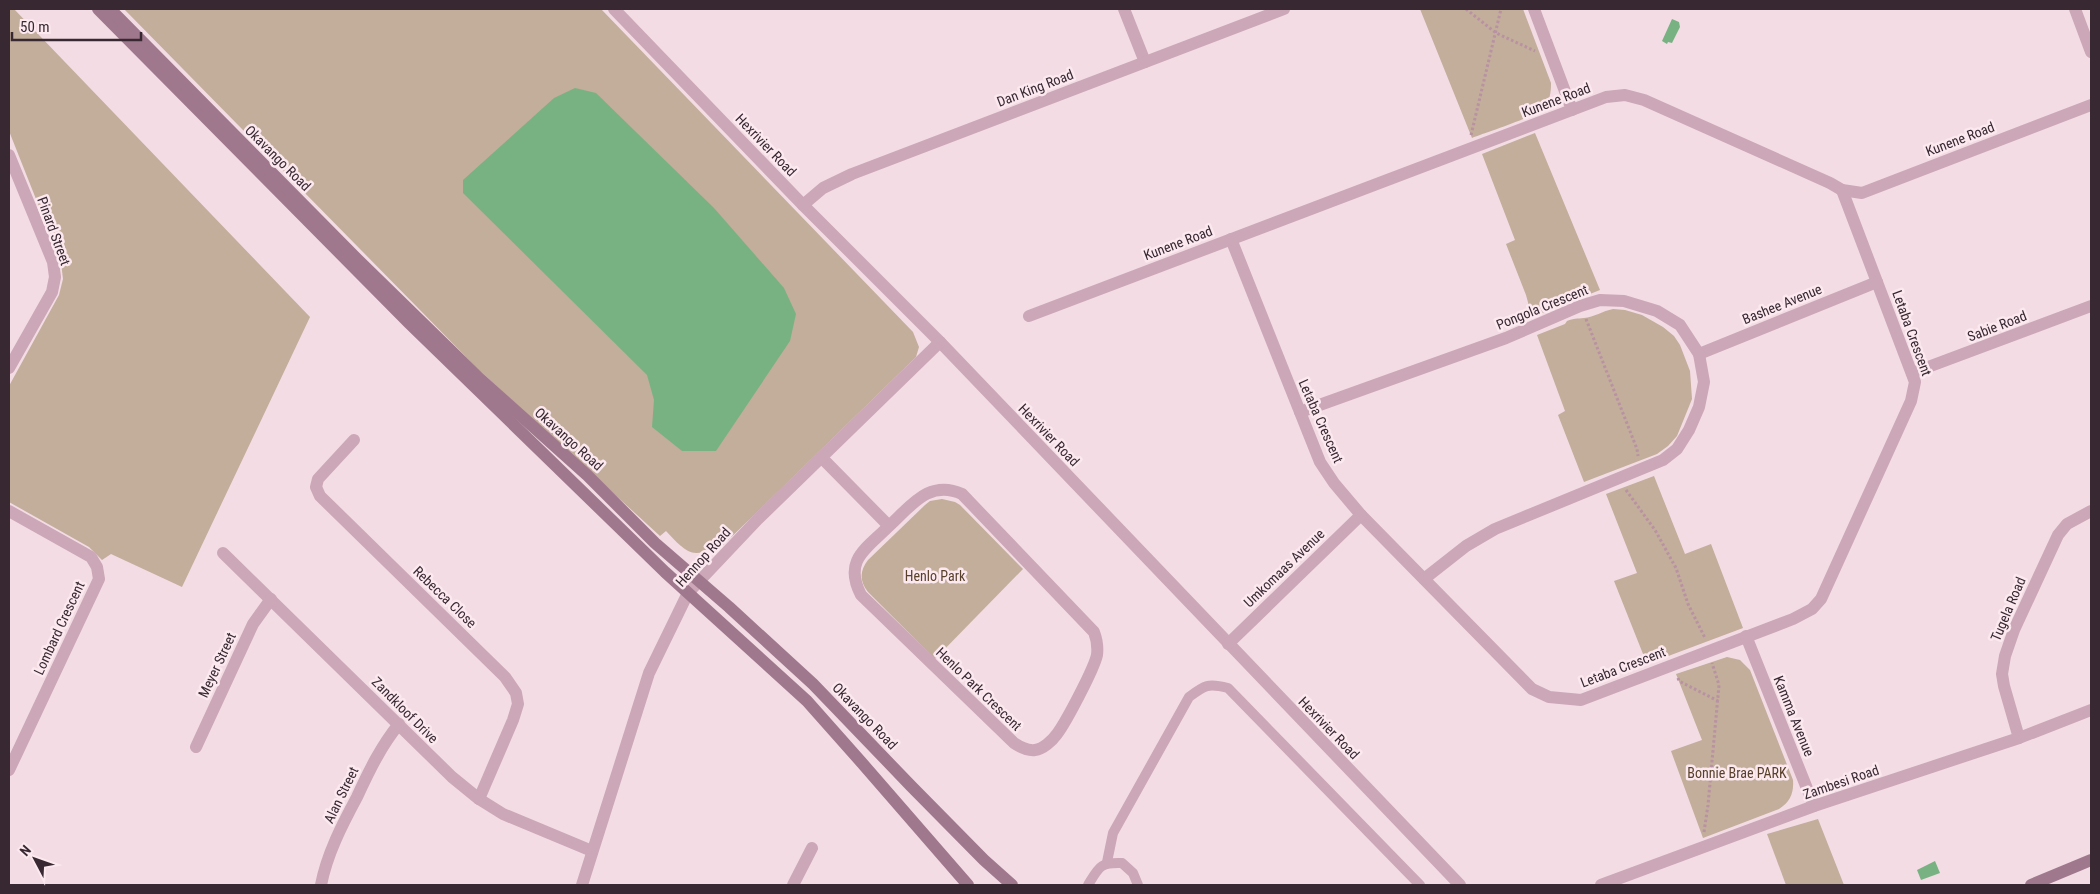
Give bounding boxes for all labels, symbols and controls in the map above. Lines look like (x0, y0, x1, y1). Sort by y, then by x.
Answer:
scale bar (12, 10, 141, 42)
text: 50 m (20, 18, 50, 36)
street label: Dan King Road (995, 66, 1075, 110)
street label: Kunene Road (1519, 80, 1593, 120)
street label: Hexrivier Road (732, 111, 800, 179)
street label: Kunene Road (1923, 119, 1997, 159)
street label: Okavango Road (242, 122, 314, 194)
street label: Pinard Street (34, 195, 74, 267)
street label: Kunene Road (1141, 223, 1215, 263)
street label: Pongola Crescent (1494, 281, 1590, 333)
street label: Bashee Avenue (1740, 281, 1824, 327)
street label: Letaba Crescent (1889, 288, 1935, 378)
street label: Sabie Road (1965, 307, 2029, 345)
street label: Letaba Crescent (1295, 377, 1347, 465)
street label: Hexrivier Road (1015, 401, 1083, 469)
street label: Okavango Road (532, 404, 606, 474)
street label: Hennop Road (672, 524, 734, 590)
street label: Umkomaas Avenue (1240, 525, 1328, 610)
street label: Rebecca Close (410, 563, 480, 631)
park label: Henlo Park (905, 568, 966, 584)
street label: Tugela Road (1987, 575, 2029, 643)
street label: Lombard Crescent (30, 579, 88, 677)
street label: Meyer Street (195, 630, 239, 700)
street label: Letaba Crescent (1578, 643, 1668, 691)
street label: Henlo Park Crescent (933, 644, 1025, 734)
street label: Kamma Avenue (1771, 673, 1818, 759)
street label: Zandkloof Drive (369, 674, 442, 747)
street label: Okavango Road (829, 680, 901, 752)
street label: Hexrivier Road (1295, 694, 1363, 762)
street label: Zambesi Road (1801, 762, 1881, 802)
street label: Alan Street (320, 764, 362, 826)
park label: Bonnie Brae PARK (1687, 765, 1787, 781)
north arrow (10, 834, 60, 884)
text: N (16, 842, 34, 859)

